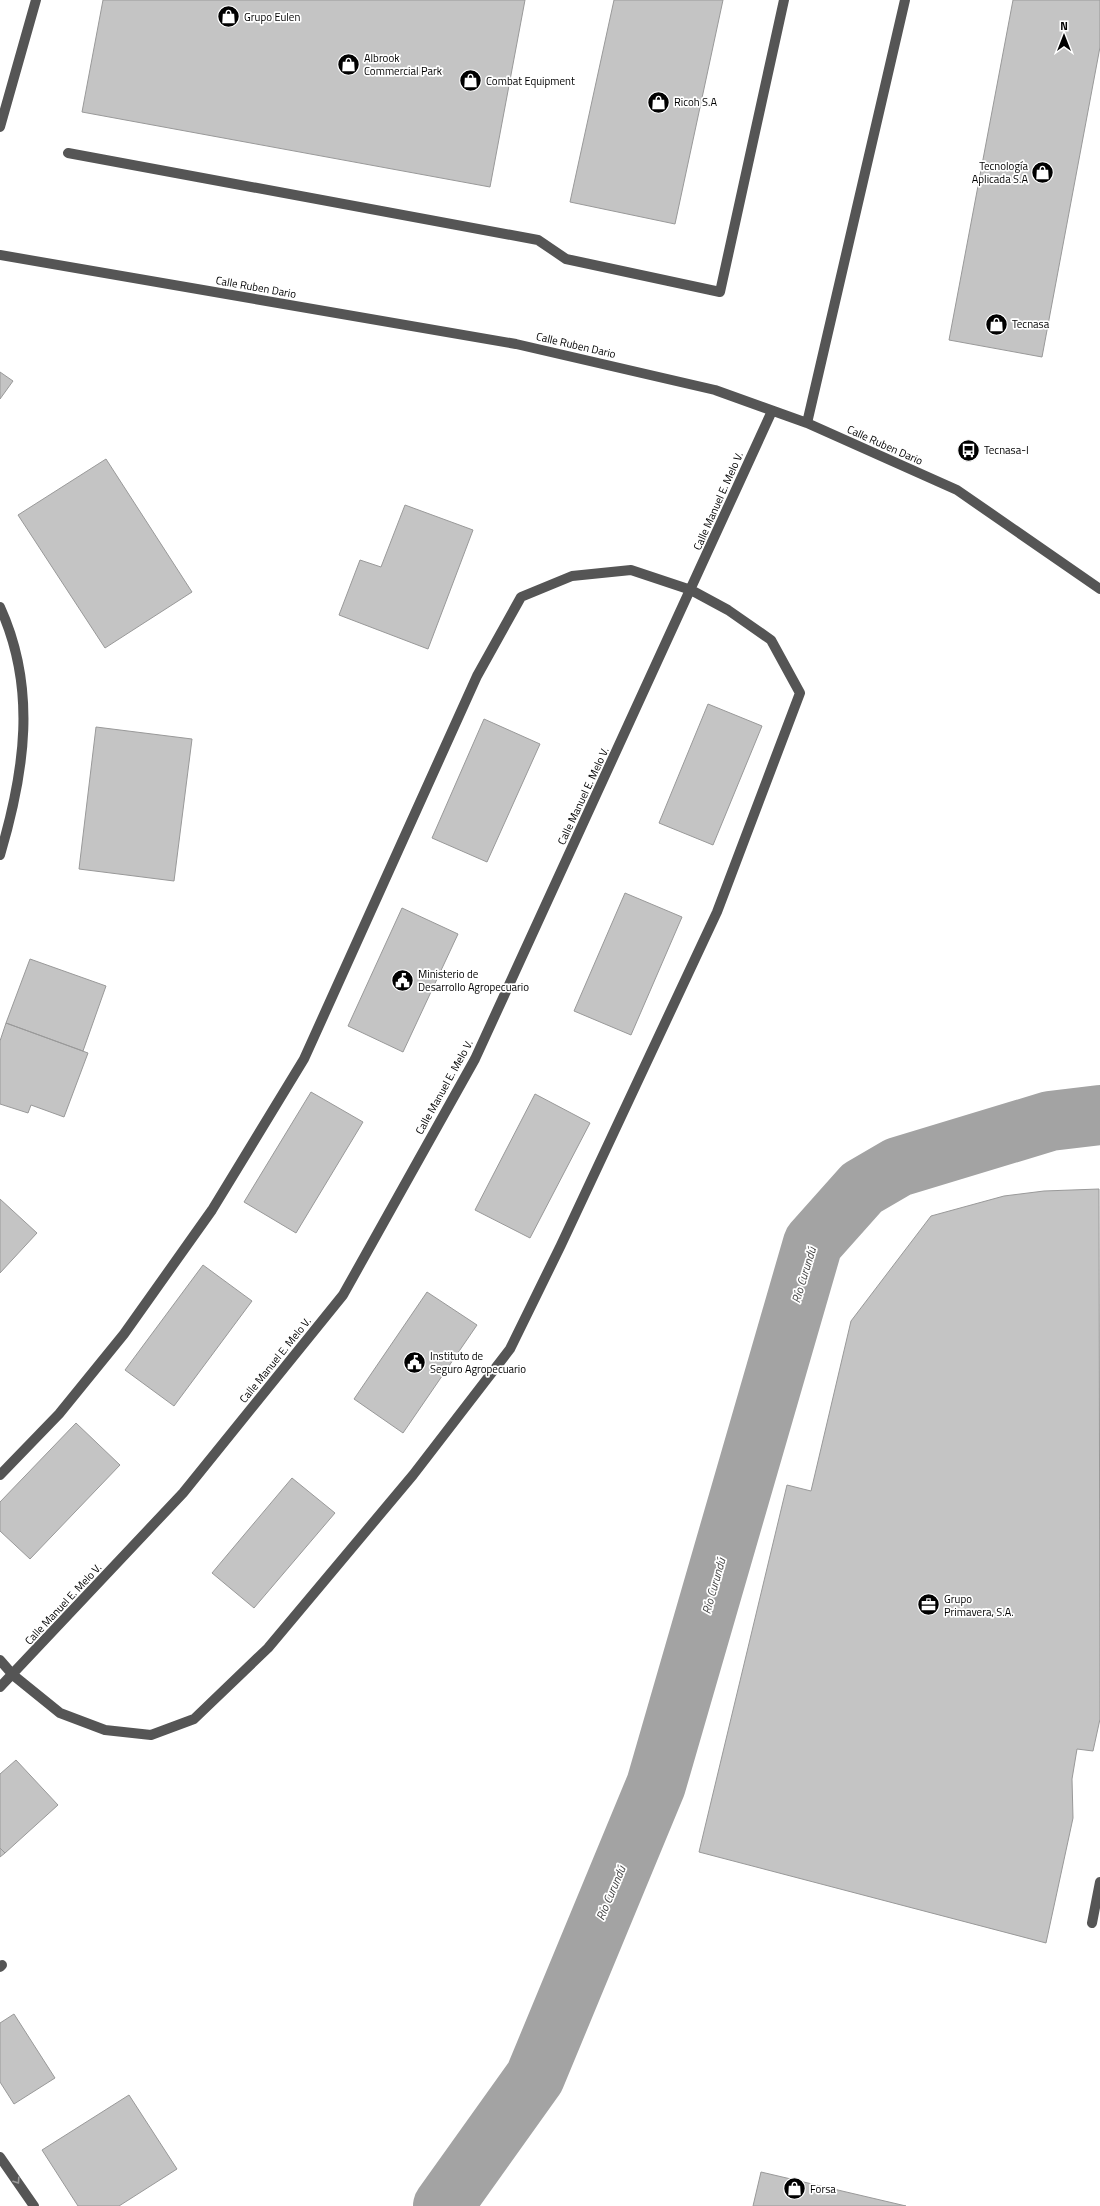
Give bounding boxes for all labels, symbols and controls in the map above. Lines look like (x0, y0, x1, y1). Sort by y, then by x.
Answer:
shop icon: Grupo Eulen (216, 4, 242, 30)
place label: Grupo Eulen (244, 9, 300, 25)
north arrow (1044, 16, 1084, 56)
text: N (1060, 18, 1068, 34)
place label: Albrook Commercial Park (364, 50, 443, 79)
shop icon: Albrook Commercial Park (335, 51, 361, 77)
shop icon: Combat Equipment (457, 68, 483, 94)
place label: Combat Equipment (486, 73, 575, 89)
shop icon: Ricoh S.A (645, 89, 671, 115)
place label: Ricoh S.A (674, 94, 717, 110)
place label: Tecnología Aplicada S.A (972, 158, 1028, 187)
shop icon: Tecnología Aplicada S.A (1030, 159, 1056, 185)
street label: Calle Ruben Dario (215, 272, 298, 302)
shop icon: Tecnasa (984, 311, 1010, 337)
place label: Tecnasa (1012, 316, 1050, 332)
street label: Calle Ruben Dario (535, 328, 618, 362)
street label: Calle Ruben Dario (845, 421, 926, 469)
bus stop icon: Tecnasa-I (955, 437, 981, 463)
place label: Tecnasa-I (984, 442, 1029, 458)
street label: Calle Manuel E. Melo V. (689, 449, 747, 553)
street label: Calle Manuel E. Melo V. (553, 745, 613, 847)
place label: Ministerio de Desarrollo Agropecuario (418, 966, 529, 995)
public building icon: Ministerio de Desarrollo Agropecuario (390, 967, 416, 993)
street label: Calle Manuel E. Melo V. (411, 1037, 477, 1137)
water label: Río Curundú (786, 1244, 821, 1305)
street label: Calle Manuel E. Melo V. (235, 1314, 315, 1406)
place label: Instituto de Seguro Agropecuario (430, 1348, 526, 1377)
public building icon: Instituto de Seguro Agropecuario (402, 1349, 428, 1375)
water label: Río Curundú (696, 1555, 731, 1616)
street label: Calle Manuel E. Melo V. (21, 1560, 105, 1648)
place label: Grupo Primavera, S.A. (944, 1591, 1014, 1620)
office icon: Grupo Primavera, S.A. (916, 1592, 942, 1618)
water label: Río Curundú (591, 1862, 631, 1923)
shop icon: Forsa (782, 2176, 808, 2202)
one-way arrow (12, 2177, 19, 2184)
place label: Forsa (810, 2181, 836, 2197)

